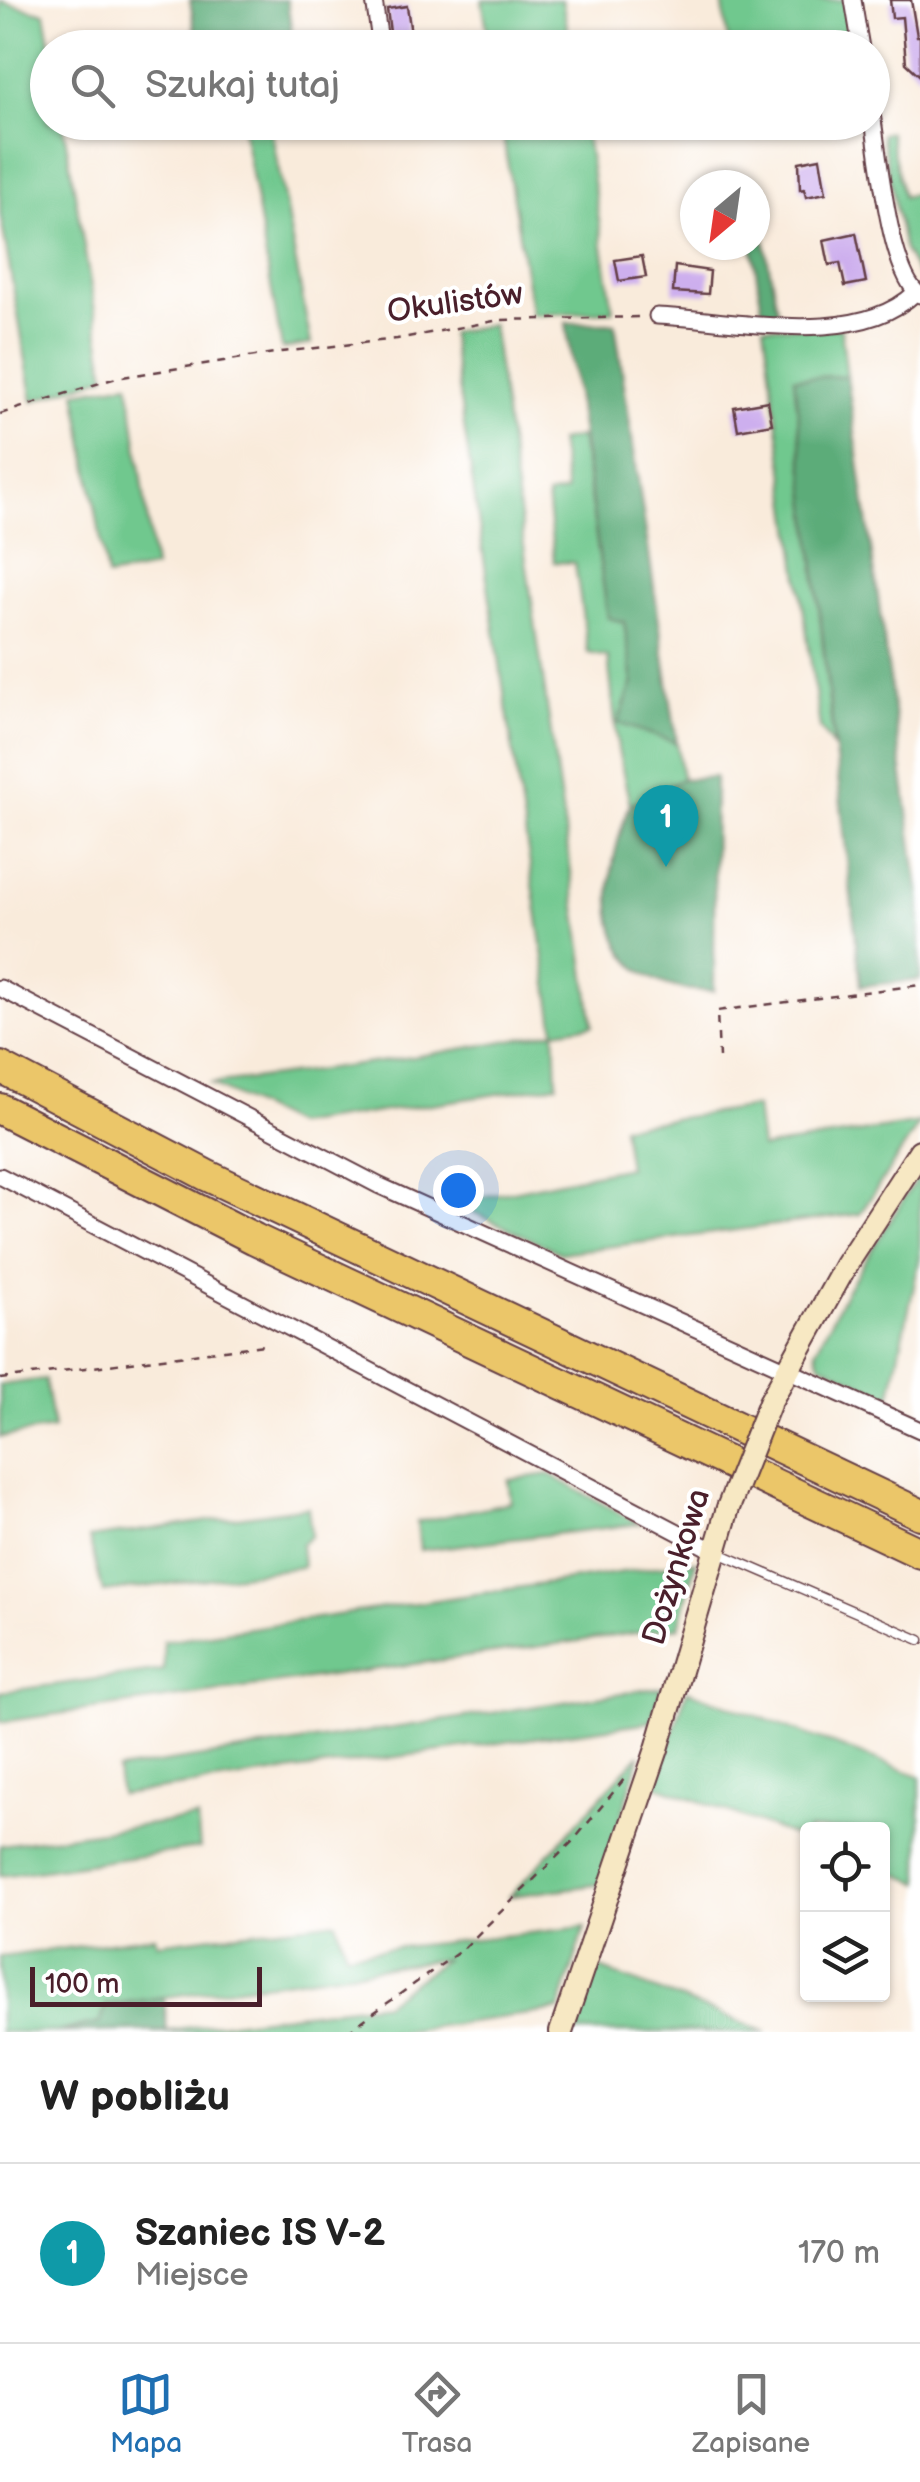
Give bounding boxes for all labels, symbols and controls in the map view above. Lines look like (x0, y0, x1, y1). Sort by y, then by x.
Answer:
search box (30, 30, 890, 140)
icon: search (65, 58, 120, 113)
text: Szukaj tutaj (145, 63, 340, 108)
north arrow (680, 170, 770, 260)
street label: Okulistów (385, 274, 526, 332)
pin: 1 (634, 784, 698, 867)
your location (433, 1165, 484, 1216)
street label: Dożynkowa (635, 1484, 719, 1650)
map controls (800, 1822, 890, 2002)
button: locate (800, 1822, 890, 1912)
button: layers (800, 1912, 890, 2002)
scale bar (30, 1962, 262, 2006)
text: 100 m (45, 1968, 119, 2001)
text: W pobliżu (40, 2072, 230, 2123)
text: Szaniec IS V-2 (135, 2211, 385, 2256)
text: 1 (66, 2234, 79, 2273)
text: 170 m (798, 2234, 880, 2273)
text: Miejsce (135, 2256, 249, 2295)
tab: Mapa (110, 2367, 182, 2460)
tab: Trasa (402, 2367, 472, 2460)
tab: Zapisane (692, 2367, 810, 2460)

